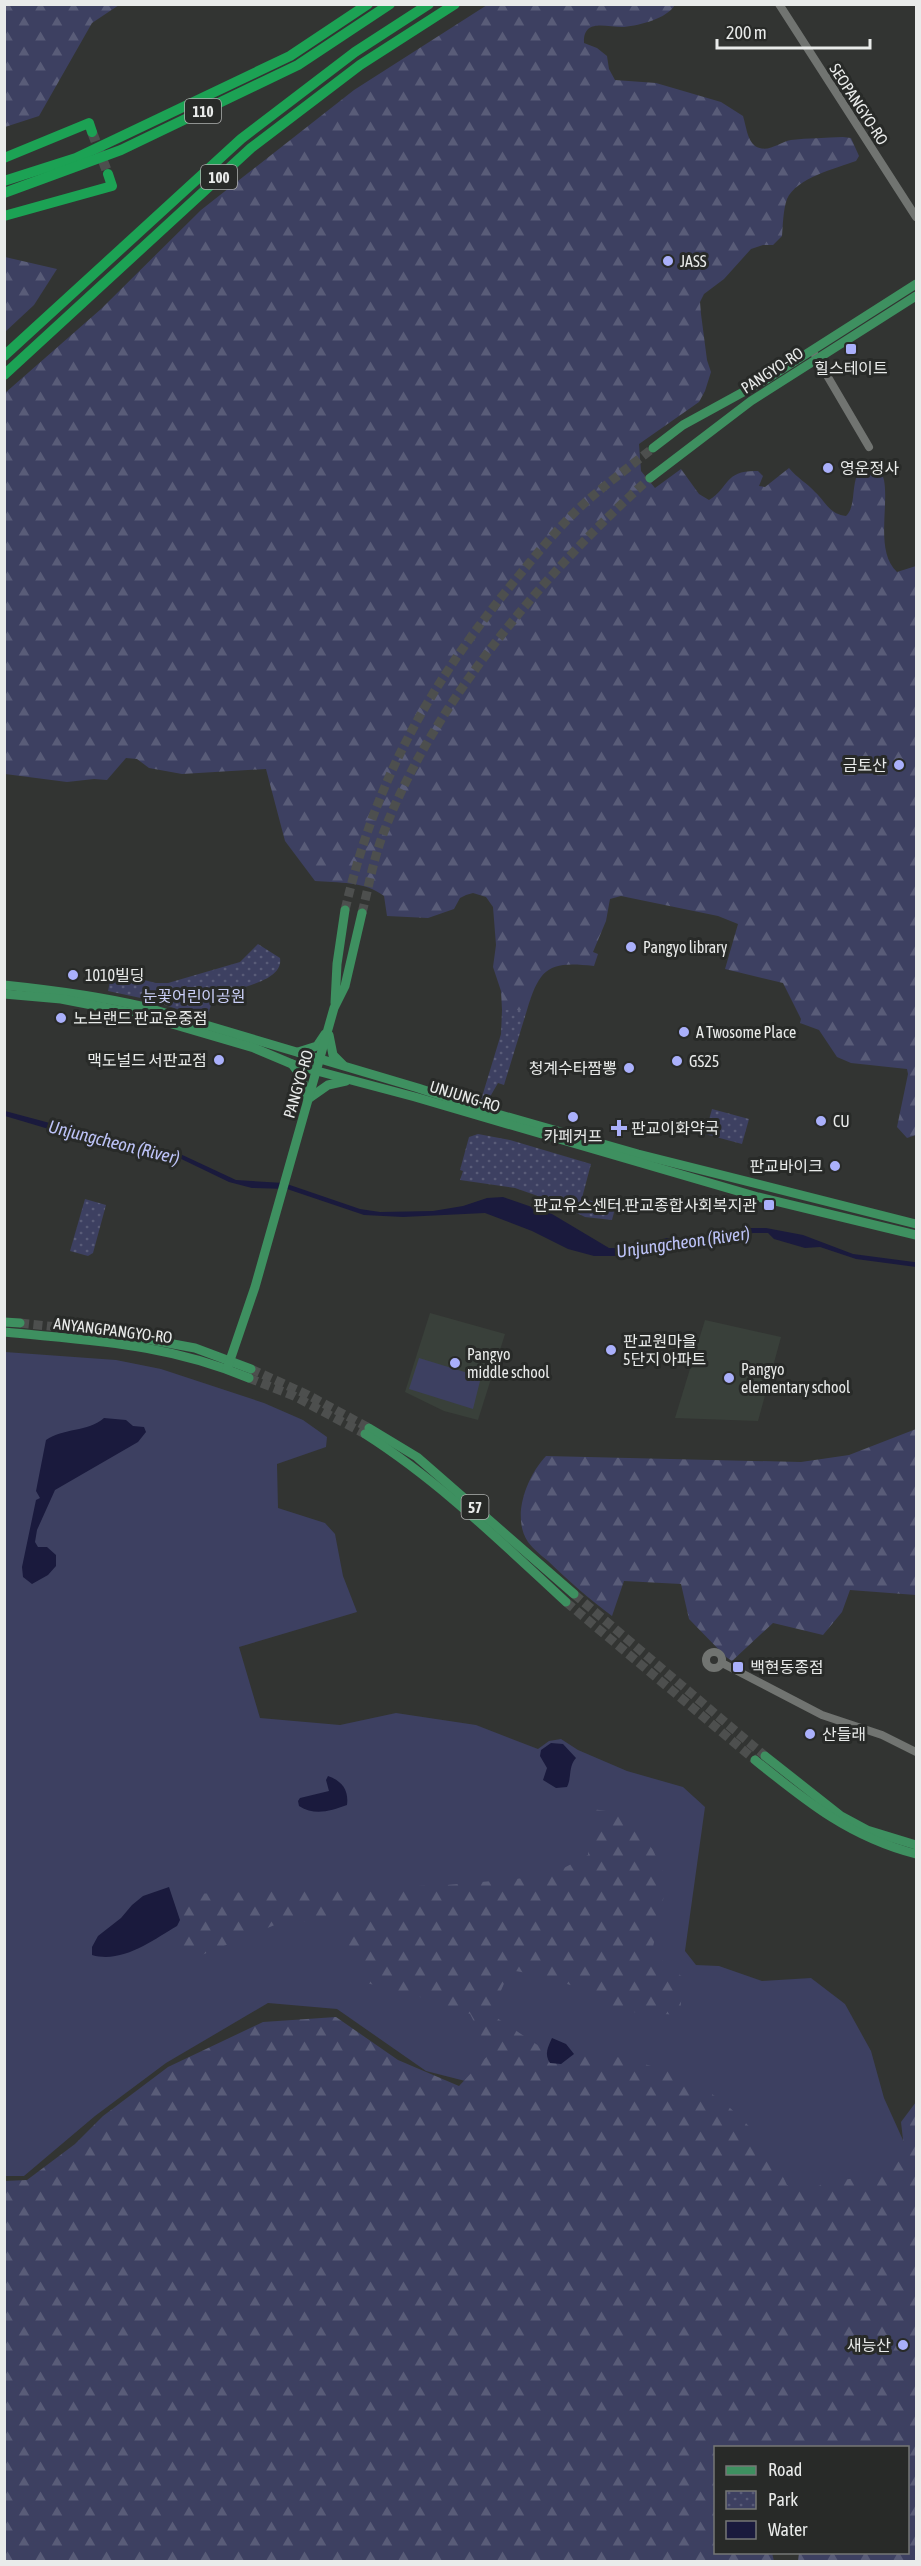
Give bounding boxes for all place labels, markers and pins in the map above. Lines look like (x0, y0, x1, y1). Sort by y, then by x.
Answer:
place label: JASS (680, 252, 707, 270)
marker: JASS (661, 254, 675, 268)
marker: 힐스테이트 (844, 342, 858, 356)
place label: 힐스테이트 (814, 359, 888, 377)
place label: 영운정사 (840, 459, 899, 477)
marker: 영운정사 (821, 461, 835, 475)
place label: 금토산 (843, 756, 887, 774)
marker: 금토산 (892, 758, 906, 772)
place label: Pangyo library (643, 938, 728, 957)
marker: Pangyo library (624, 940, 638, 954)
place label: 1010빌딩 (85, 966, 145, 984)
marker: 1010빌딩 (66, 968, 80, 982)
place label: 노브랜드 판교운중점 (73, 1009, 208, 1027)
marker: 노브랜드 판교운중점 (54, 1011, 68, 1025)
place label: A Twosome Place (696, 1023, 796, 1041)
marker: A Twosome Place (677, 1025, 691, 1039)
place label: 맥도널드 서판교점 (87, 1051, 207, 1069)
place label: GS25 (689, 1052, 719, 1070)
marker: 맥도널드 서판교점 (212, 1053, 226, 1067)
marker: GS25 (670, 1054, 684, 1068)
place label: 청계수타짬뽕 (529, 1059, 617, 1077)
marker: 청계수타짬뽕 (622, 1061, 636, 1075)
marker: 카페커프 (566, 1110, 580, 1124)
place label: CU (833, 1112, 850, 1130)
marker: CU (814, 1114, 828, 1128)
place label: 판교이화약국 (631, 1119, 719, 1137)
marker: 판교이화약국 (612, 1121, 626, 1135)
place label: 카페커프 (544, 1127, 602, 1145)
place label: 판교바이크 (749, 1157, 823, 1175)
marker: 판교바이크 (828, 1159, 842, 1173)
place label: 판교유스센터.판교종합사회복지관 (533, 1196, 757, 1214)
marker: 판교유스센터.판교종합사회복지관 (762, 1198, 776, 1212)
place label: 판교원마을 5단지 아파트 (623, 1332, 706, 1368)
marker: 판교원마을 5단지 아파트 (604, 1343, 618, 1357)
place label: Pangyo middle school (467, 1345, 550, 1381)
marker: Pangyo middle school (448, 1356, 462, 1370)
place label: Pangyo elementary school (741, 1360, 851, 1397)
marker: Pangyo elementary school (722, 1371, 736, 1385)
place label: 백현동종점 (750, 1658, 824, 1676)
marker: 백현동종점 (731, 1660, 745, 1674)
place label: 산들래 (822, 1725, 866, 1743)
marker: 산들래 (803, 1727, 817, 1741)
place label: 새능산 (847, 2336, 891, 2354)
marker: 새능산 (896, 2338, 910, 2352)

